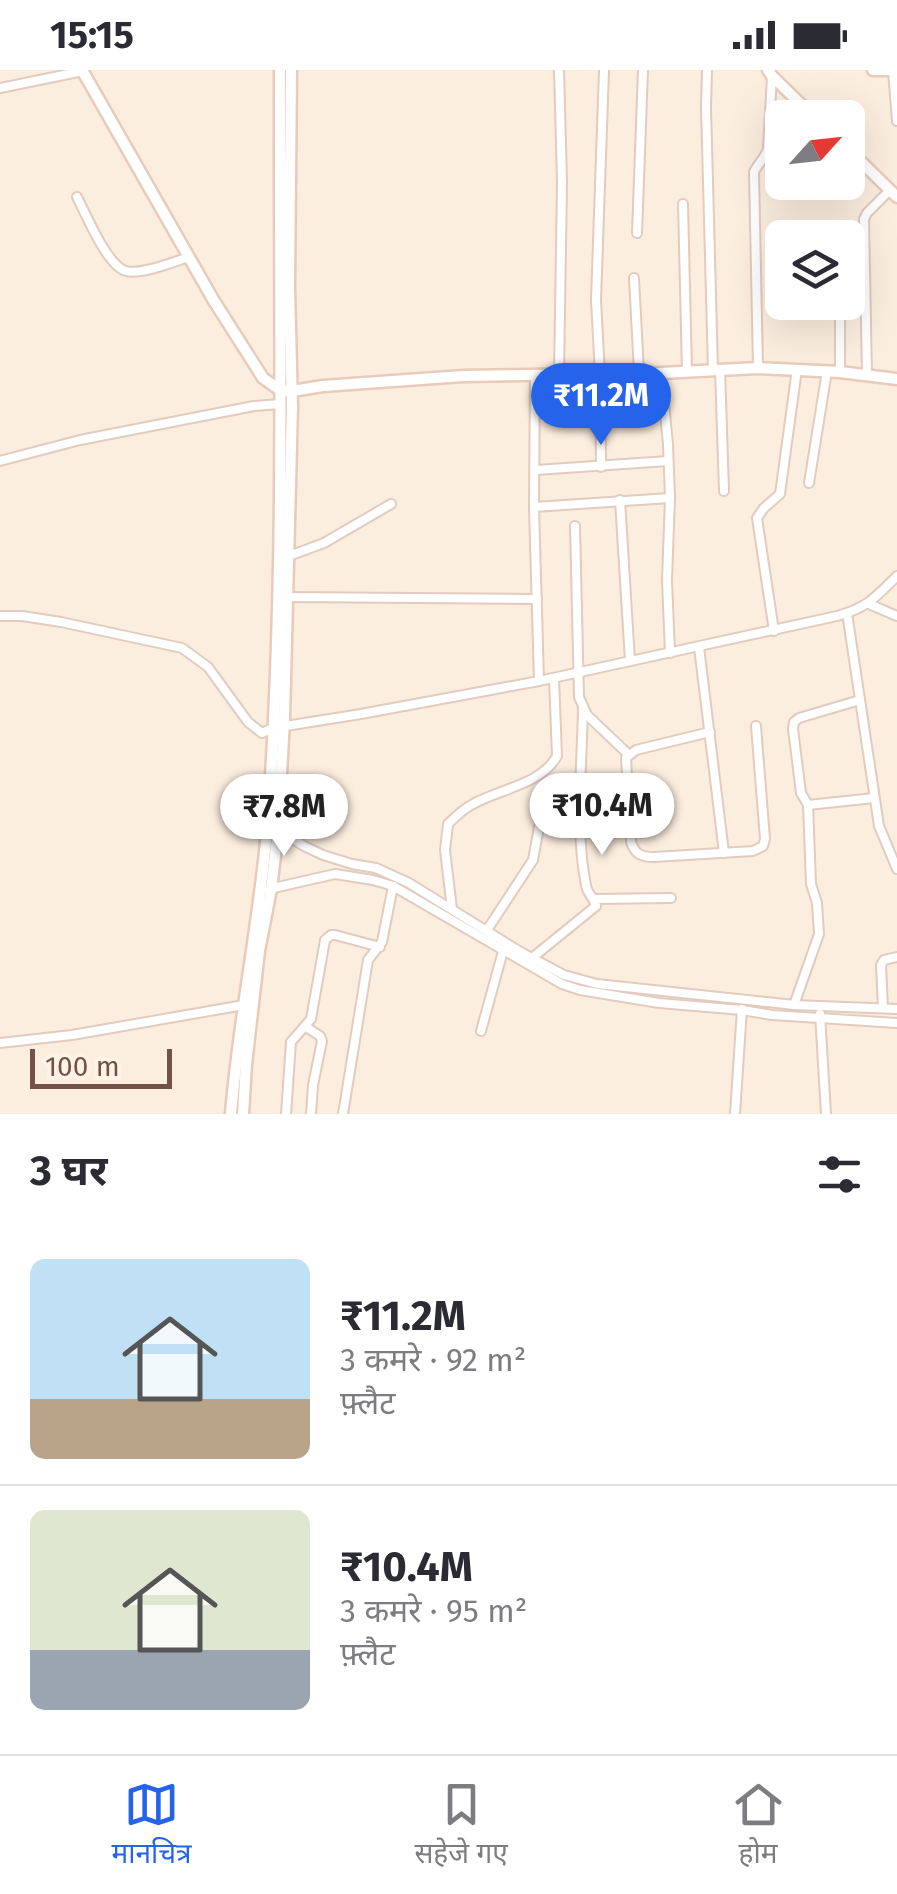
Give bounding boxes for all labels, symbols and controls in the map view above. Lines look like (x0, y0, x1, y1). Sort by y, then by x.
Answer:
text: 15:15 (50, 12, 134, 58)
north arrow (765, 100, 865, 200)
map controls (765, 100, 865, 320)
button: layers (765, 220, 865, 320)
pin: ₹11.2M (520, 363, 682, 448)
text: ₹11.2M (553, 376, 649, 414)
pin: ₹10.4M (521, 773, 683, 858)
pin: ₹7.8M (214, 774, 354, 859)
text: ₹10.4M (551, 786, 653, 824)
text: ₹7.8M (242, 787, 326, 825)
scale bar (30, 1044, 172, 1088)
text: 100 m (45, 1050, 120, 1083)
text: 3 घर (30, 1146, 108, 1196)
icon: filters (812, 1147, 867, 1202)
text: ₹11.2M (340, 1291, 466, 1341)
icon: home (110, 1299, 230, 1419)
text: 3 कमरे · 92 m² (340, 1341, 526, 1379)
text: फ़्लैट (340, 1384, 395, 1422)
text: ₹10.4M (340, 1542, 473, 1592)
icon: home (110, 1550, 230, 1670)
text: 3 कमरे · 95 m² (340, 1592, 527, 1630)
text: फ़्लैट (340, 1635, 395, 1673)
tab: मानचित्र (111, 1777, 191, 1874)
tab: सहेजे गए (414, 1777, 508, 1874)
tab: होम (731, 1777, 786, 1874)

